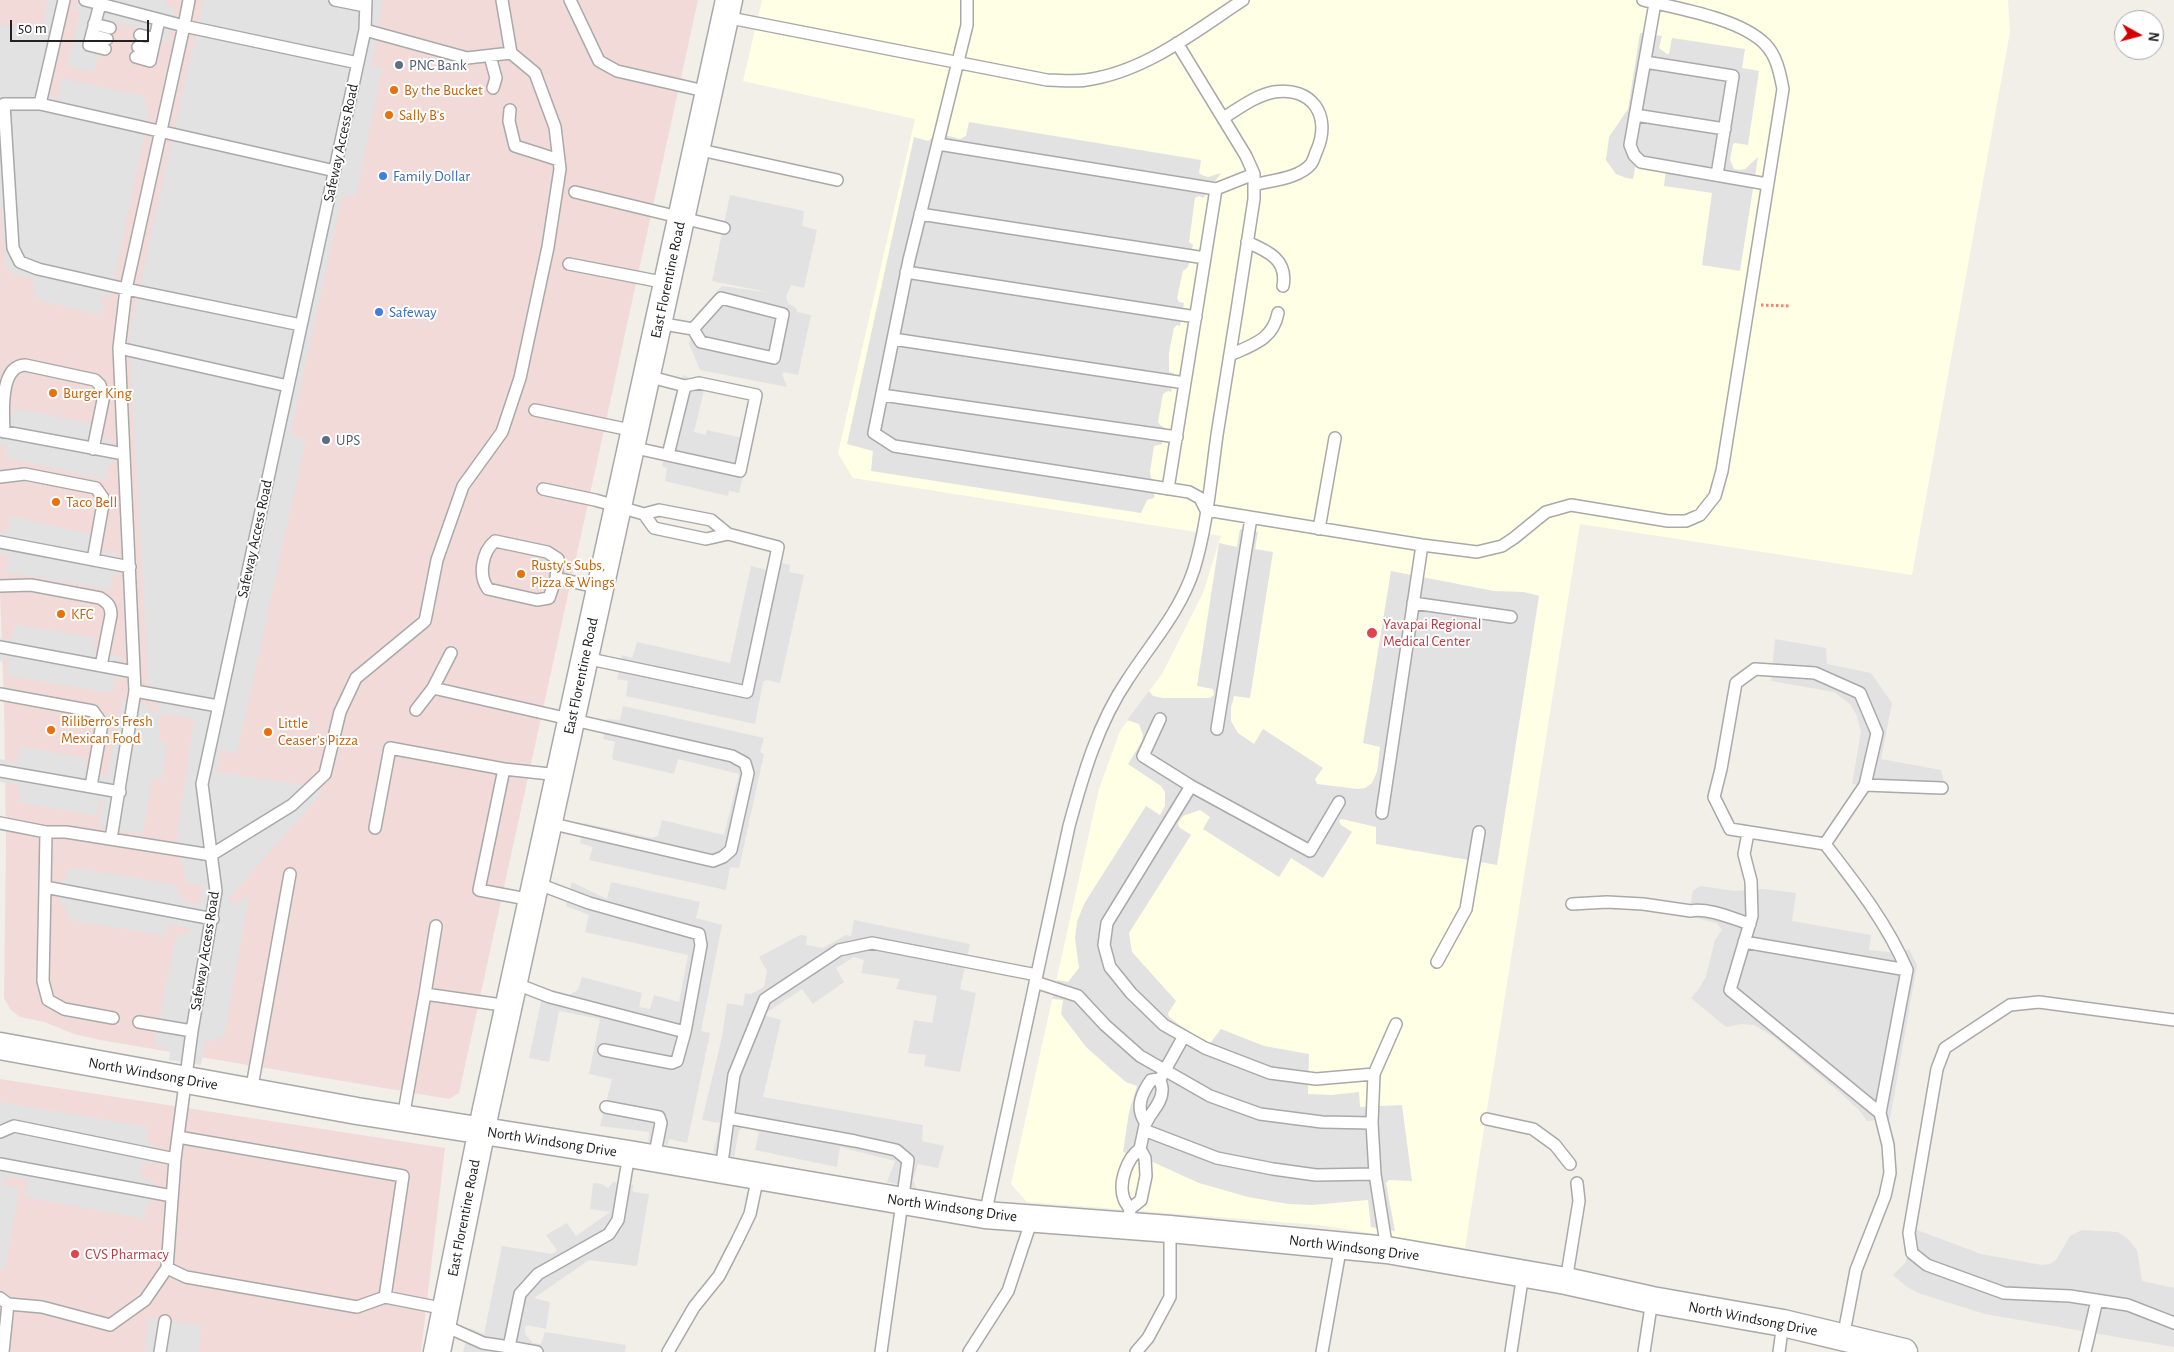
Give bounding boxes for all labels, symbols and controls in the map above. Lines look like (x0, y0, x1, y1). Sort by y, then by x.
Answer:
scale bar (12, 10, 151, 42)
north arrow (2114, 10, 2164, 60)
text: 50 m (18, 21, 47, 36)
text: N (2145, 31, 2160, 42)
place label: PNC Bank (409, 56, 466, 74)
marker: PNC Bank (393, 59, 405, 71)
place label: By the Bucket (404, 81, 483, 99)
street label: Safeway Access Road (320, 82, 362, 204)
marker: By the Bucket (388, 84, 400, 96)
place label: Sally B's (399, 106, 445, 124)
marker: Sally B's (383, 109, 395, 121)
place label: Family Dollar (393, 167, 470, 185)
marker: Family Dollar (377, 170, 389, 182)
street label: East Florentine Road (647, 220, 689, 340)
place label: Safeway (389, 303, 437, 321)
marker: Safeway (373, 306, 385, 318)
place label: Burger King (63, 384, 132, 402)
marker: Burger King (47, 387, 59, 399)
place label: UPS (336, 431, 360, 449)
marker: UPS (320, 434, 332, 446)
street label: Safeway Access Road (234, 478, 276, 600)
place label: Taco Bell (66, 493, 117, 511)
marker: Taco Bell (50, 496, 62, 508)
place label: Rusty's Subs, Pizza & Wings (531, 556, 615, 591)
marker: Rusty's Subs, Pizza & Wings (515, 568, 527, 580)
place label: KFC (71, 605, 93, 623)
marker: KFC (55, 608, 67, 620)
place label: Yavapai Regional Medical Center (1383, 615, 1481, 650)
street label: East Florentine Road (560, 616, 602, 736)
marker: Yavapai Regional Medical Center (1365, 626, 1379, 640)
place label: Riliberro’s Fresh Mexican Food (61, 712, 153, 747)
place label: Little Ceaser's Pizza (278, 714, 358, 749)
marker: Riliberro’s Fresh Mexican Food (45, 724, 57, 736)
marker: Little Ceaser's Pizza (262, 726, 274, 738)
street label: Safeway Access Road (187, 890, 223, 1012)
street label: North Windsong Drive (87, 1054, 219, 1094)
street label: North Windsong Drive (486, 1123, 618, 1161)
street label: East Florentine Road (444, 1158, 484, 1278)
street label: North Windsong Drive (886, 1190, 1018, 1226)
street label: North Windsong Drive (1288, 1231, 1420, 1265)
place label: CVS Pharmacy (85, 1245, 169, 1263)
marker: CVS Pharmacy (69, 1248, 81, 1260)
street label: North Windsong Drive (1687, 1298, 1819, 1340)

